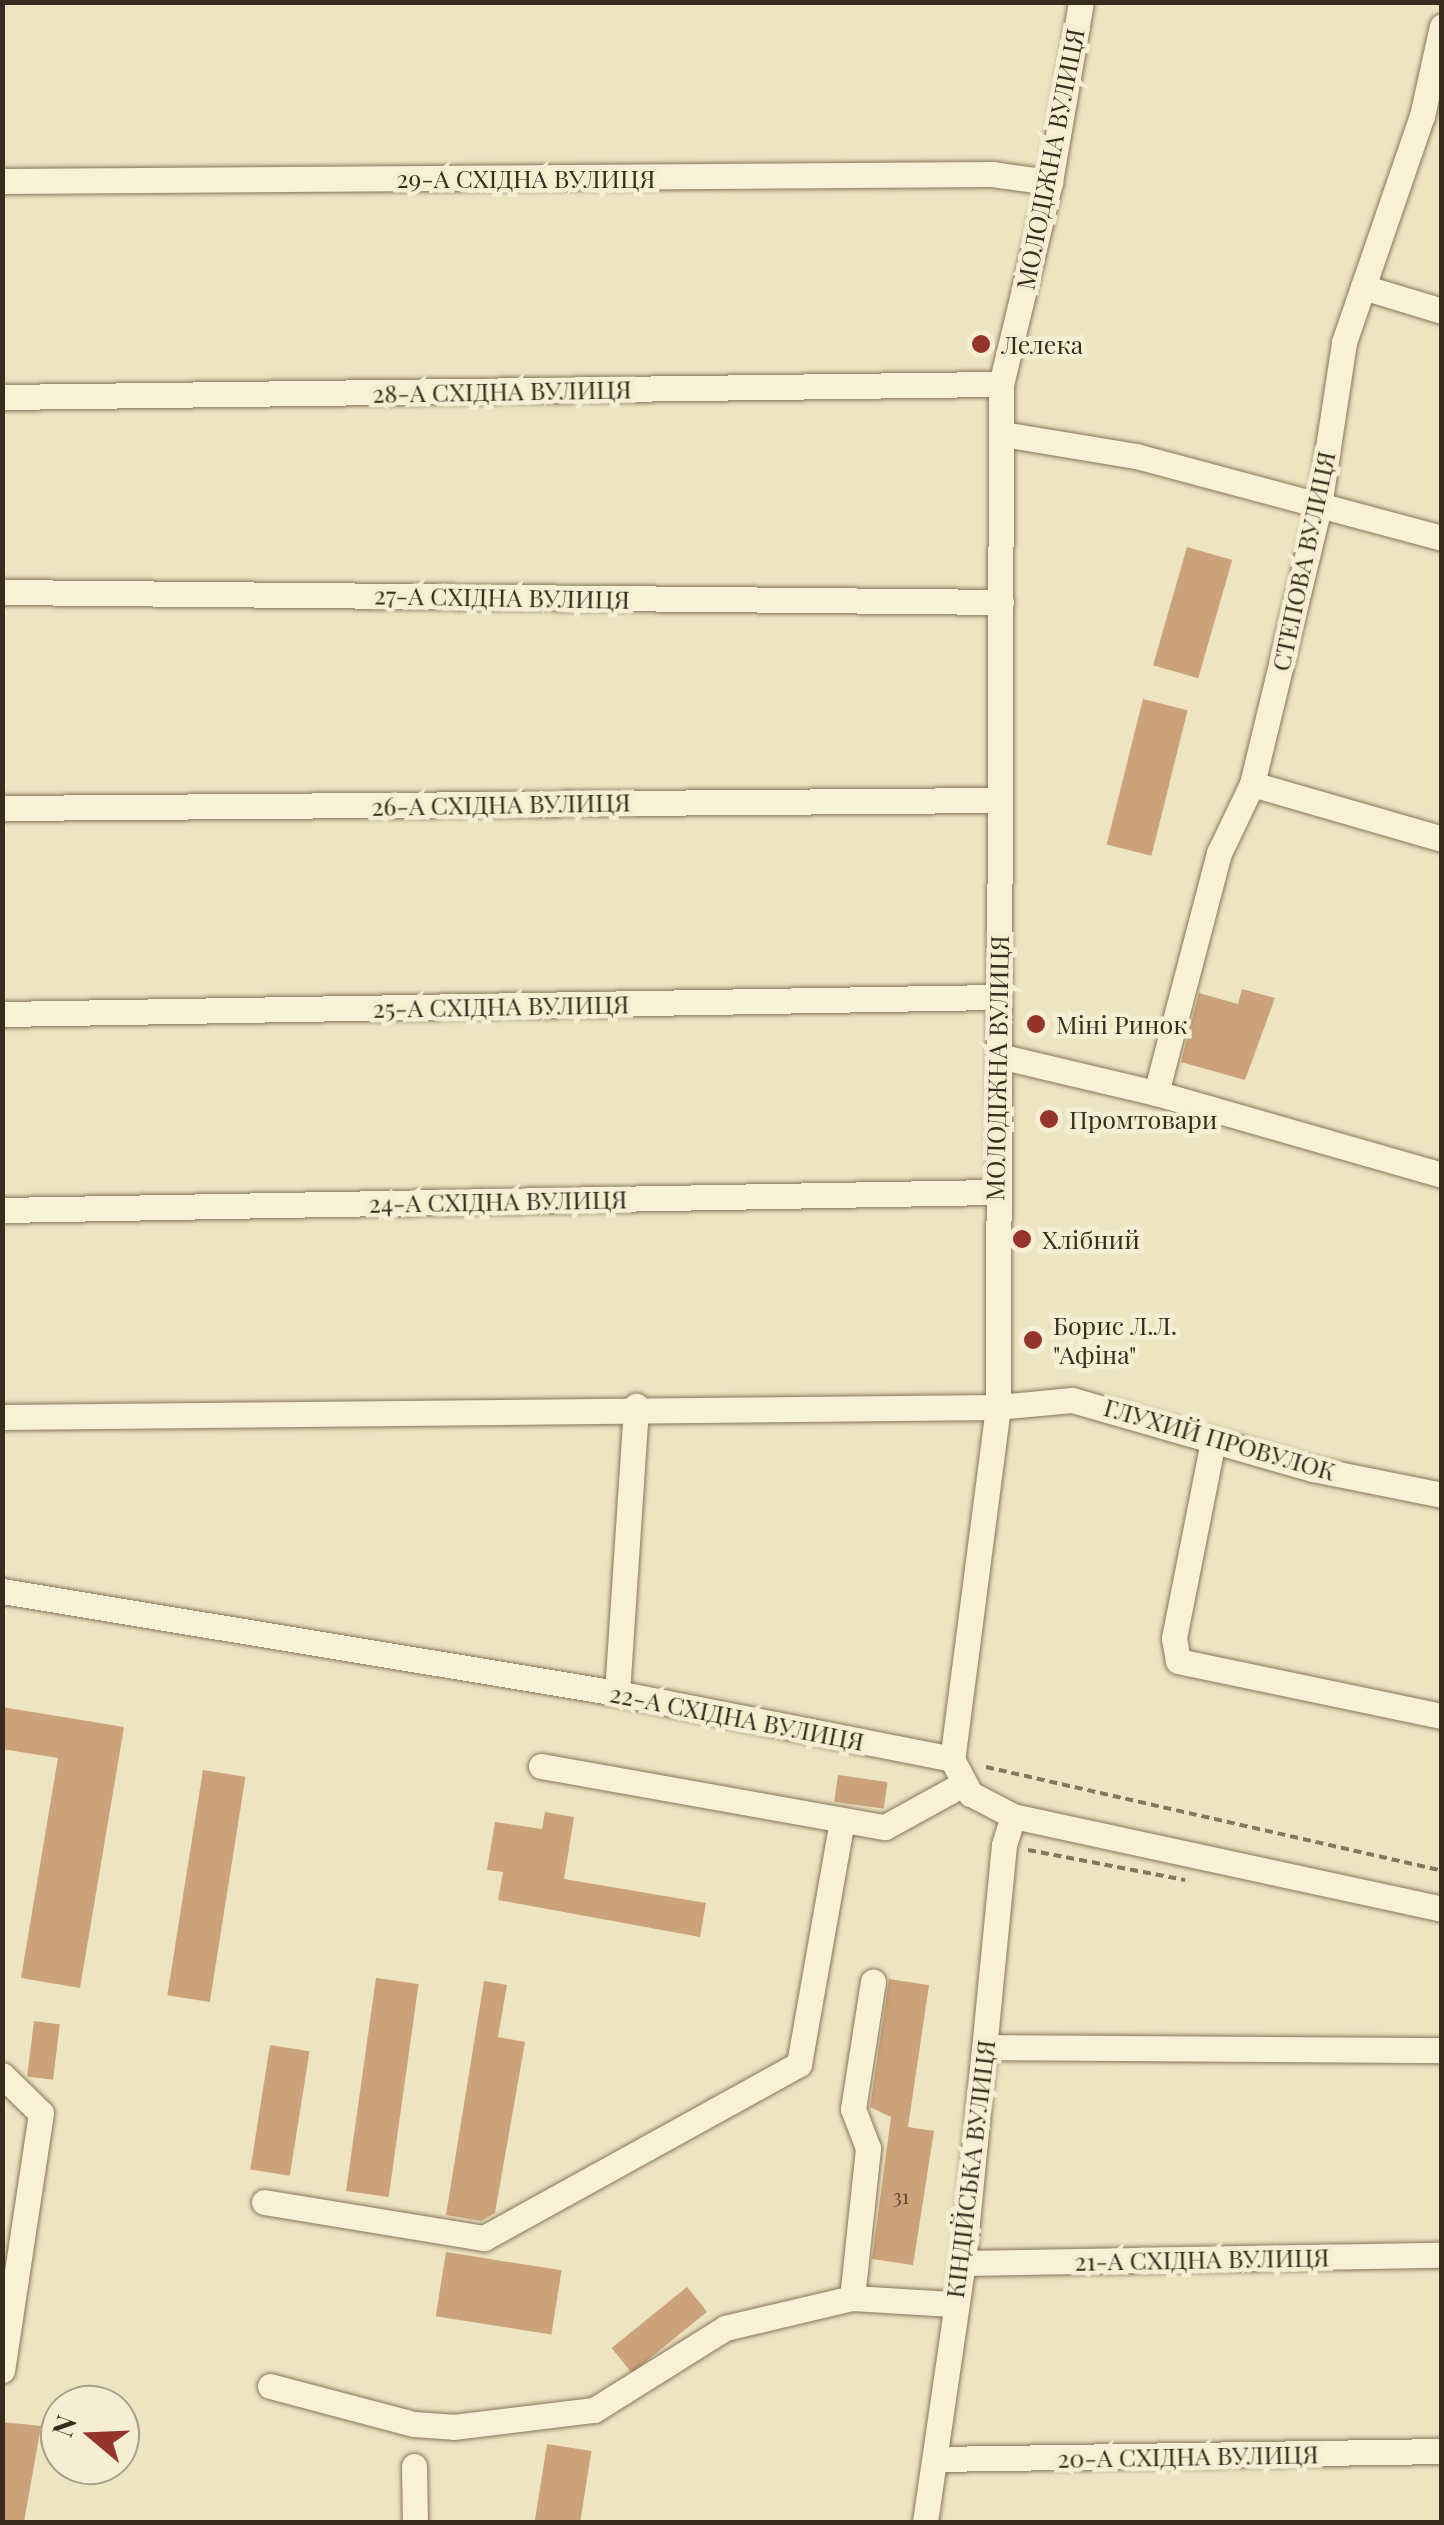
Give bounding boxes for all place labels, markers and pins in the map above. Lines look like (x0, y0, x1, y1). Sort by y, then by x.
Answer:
place label: Лелека (1001, 329, 1083, 359)
marker: Лелека (970, 333, 992, 355)
place label: Міні Ринок (1056, 1009, 1187, 1039)
marker: Міні Ринок (1025, 1013, 1047, 1035)
place label: Промтовари (1069, 1104, 1217, 1134)
marker: Промтовари (1038, 1108, 1060, 1130)
place label: Хлібний (1042, 1224, 1140, 1254)
marker: Хлібний (1011, 1228, 1033, 1250)
place label: Борис Л.Л. "Афіна" (1053, 1311, 1177, 1370)
marker: Борис Л.Л. "Афіна" (1022, 1329, 1044, 1351)

